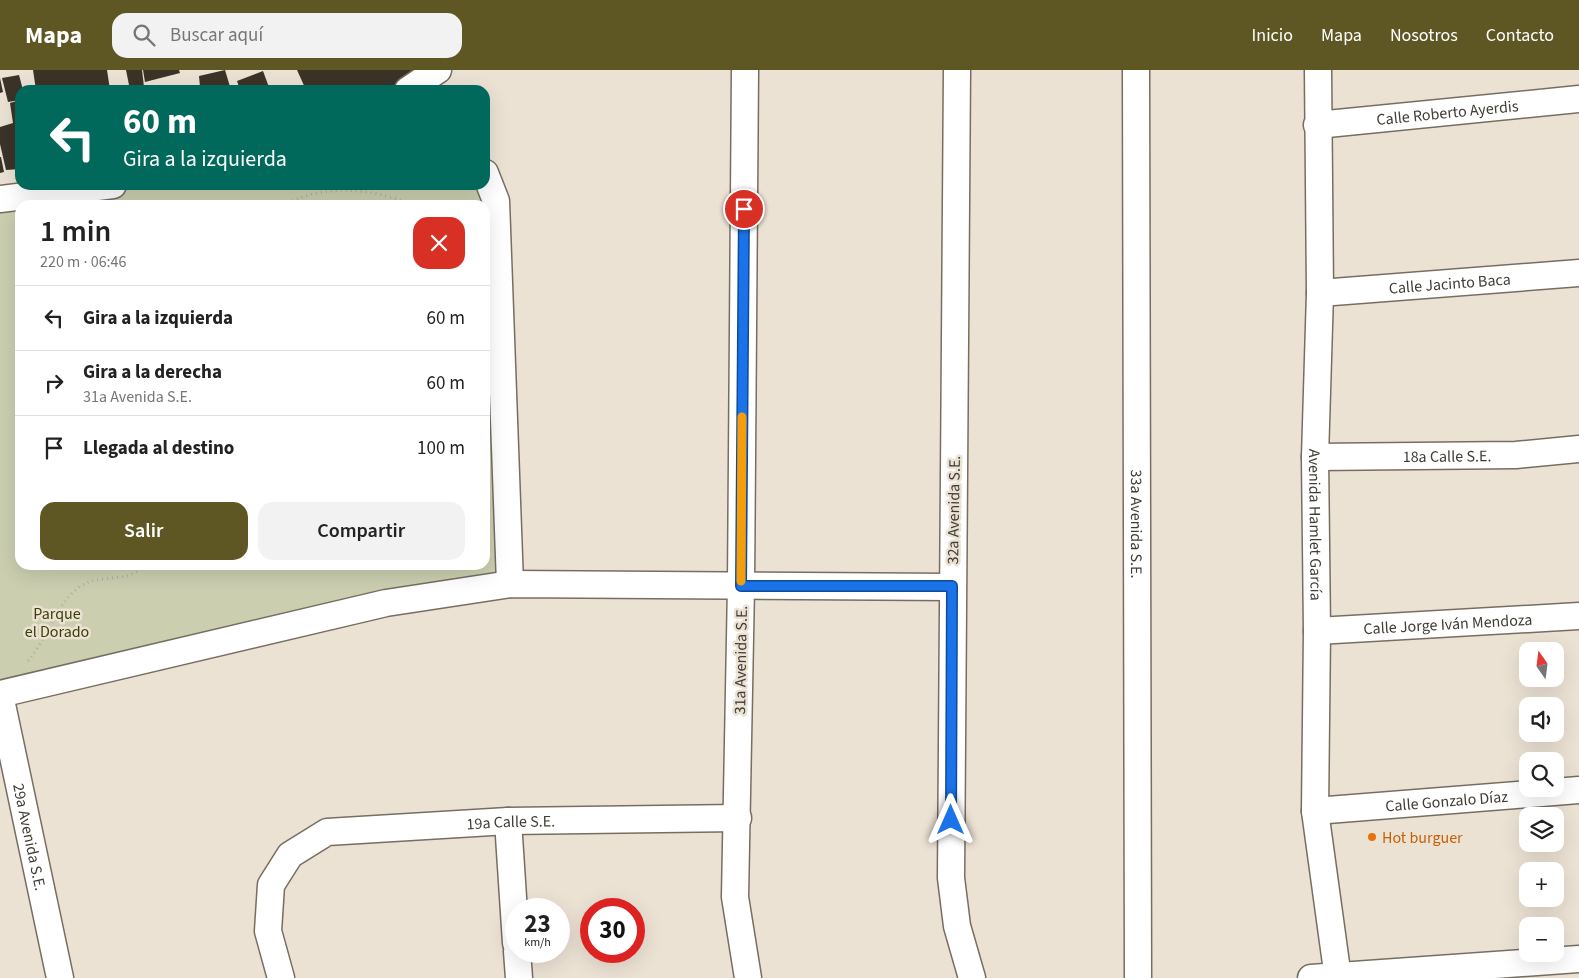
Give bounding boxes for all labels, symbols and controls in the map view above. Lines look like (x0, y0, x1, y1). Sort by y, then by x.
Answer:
search box (112, 13, 462, 58)
text: Mapa (25, 18, 82, 53)
icon: search (130, 21, 158, 49)
text: Buscar aquí (170, 22, 263, 49)
text: Inicio (1252, 23, 1293, 48)
text: Mapa (1321, 23, 1362, 48)
text: Nosotros (1390, 23, 1458, 48)
text: Contacto (1486, 23, 1554, 48)
street label: Calle Roberto Ayerdis (1375, 95, 1520, 131)
text: 60 m (123, 97, 197, 147)
icon: left (40, 105, 105, 170)
text: Gira a la izquierda (123, 143, 287, 175)
pin (723, 188, 765, 230)
icon: arrive (730, 195, 758, 223)
text: 1 min (40, 210, 111, 253)
button: close (413, 217, 465, 269)
text: 220 m · 06:46 (40, 251, 127, 273)
street label: Calle Jacinto Baca (1388, 268, 1511, 300)
icon: left (40, 304, 68, 332)
text: Gira a la izquierda (83, 305, 233, 332)
text: 60 m (427, 305, 465, 332)
text: Gira a la derecha (83, 359, 222, 386)
icon: right (40, 369, 68, 397)
text: 60 m (427, 370, 465, 397)
text: 31a Avenida S.E. (83, 386, 192, 408)
icon: arrive (40, 434, 68, 462)
text: Llegada al destino (83, 435, 234, 462)
text: 100 m (417, 435, 465, 462)
street label: 18a Calle S.E. (1403, 445, 1491, 468)
street label: Avenida Hamlet García (1303, 449, 1327, 601)
street label: 32a Avenida S.E. (942, 455, 966, 565)
street label: 33a Avenida S.E. (1125, 470, 1147, 579)
button: Salir (40, 502, 248, 560)
button: Compartir (258, 502, 465, 560)
park label: Parque el Dorado (25, 603, 89, 643)
street label: 31a Avenida S.E. (729, 605, 753, 715)
street label: Calle Jorge Iván Mendoza (1363, 609, 1533, 640)
north arrow (1519, 642, 1564, 688)
map controls (1519, 642, 1564, 962)
button: sound (1519, 697, 1564, 742)
button: search (1519, 752, 1564, 797)
street label: 29a Avenida S.E. (7, 781, 51, 893)
street label: Calle Gonzalo Díaz (1384, 786, 1509, 817)
position arrow (924, 793, 976, 845)
button: layers (1519, 807, 1564, 852)
street label: 19a Calle S.E. (466, 810, 555, 836)
place label: Hot burguer (1382, 827, 1463, 849)
marker: Hot burguer (1366, 831, 1378, 843)
button: + (1519, 862, 1564, 907)
speed limit sign: 30 (580, 898, 645, 963)
text: 23 (524, 906, 551, 942)
button: − (1519, 917, 1564, 962)
text: km/h (524, 934, 551, 951)

